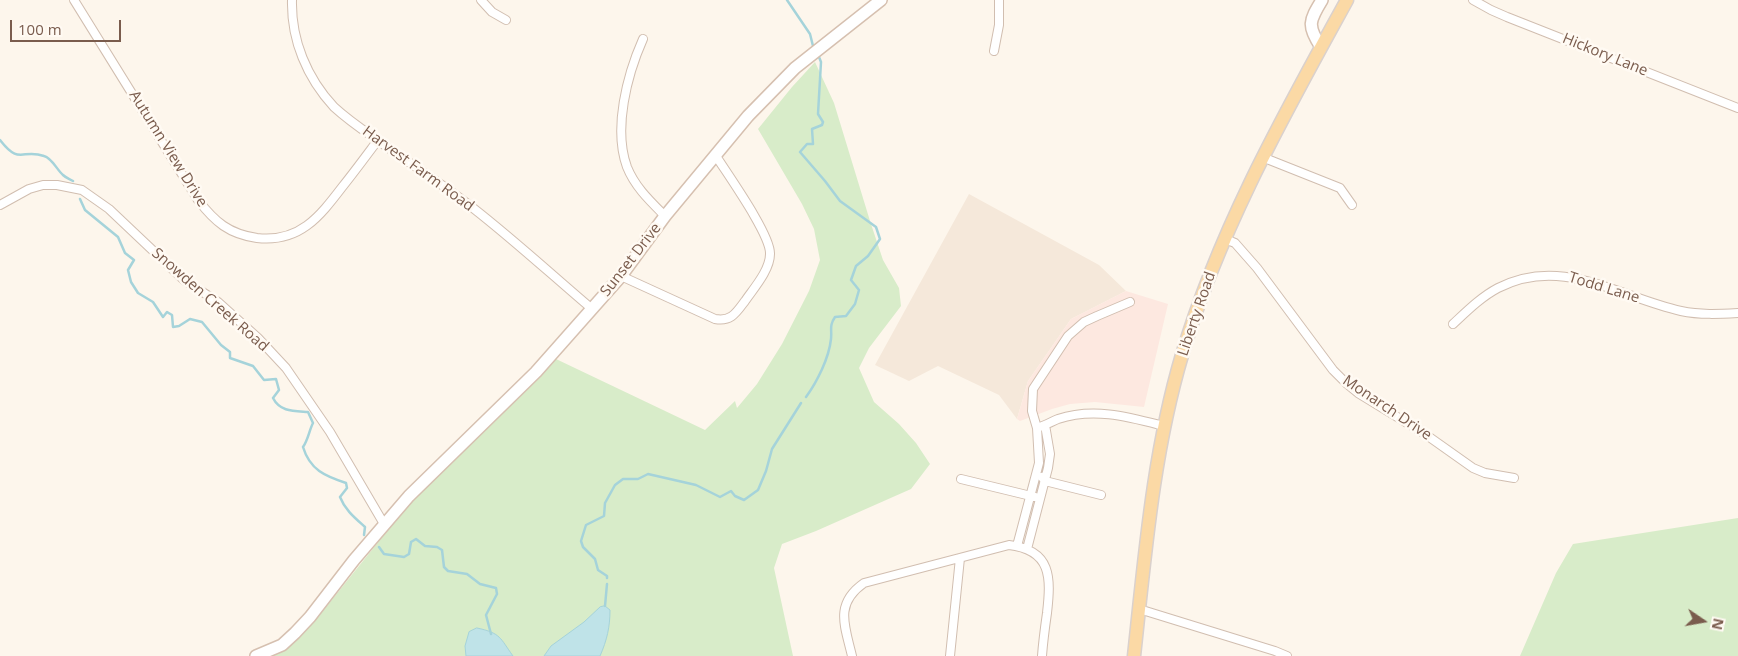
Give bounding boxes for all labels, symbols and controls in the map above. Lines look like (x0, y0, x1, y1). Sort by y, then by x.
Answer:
scale bar (12, 10, 124, 42)
text: 100 m (18, 19, 62, 39)
street label: Hickory Lane (1560, 30, 1650, 80)
street label: Autumn View Drive (125, 88, 211, 210)
street label: Harvest Farm Road (359, 122, 477, 216)
street label: Sunset Drive (597, 220, 665, 300)
street label: Snowden Creek Road (148, 244, 272, 356)
street label: Todd Lane (1566, 269, 1642, 307)
street label: Liberty Road (1174, 270, 1220, 358)
street label: Monarch Drive (1339, 372, 1435, 444)
north arrow (1678, 596, 1728, 646)
text: N (1708, 617, 1729, 632)

